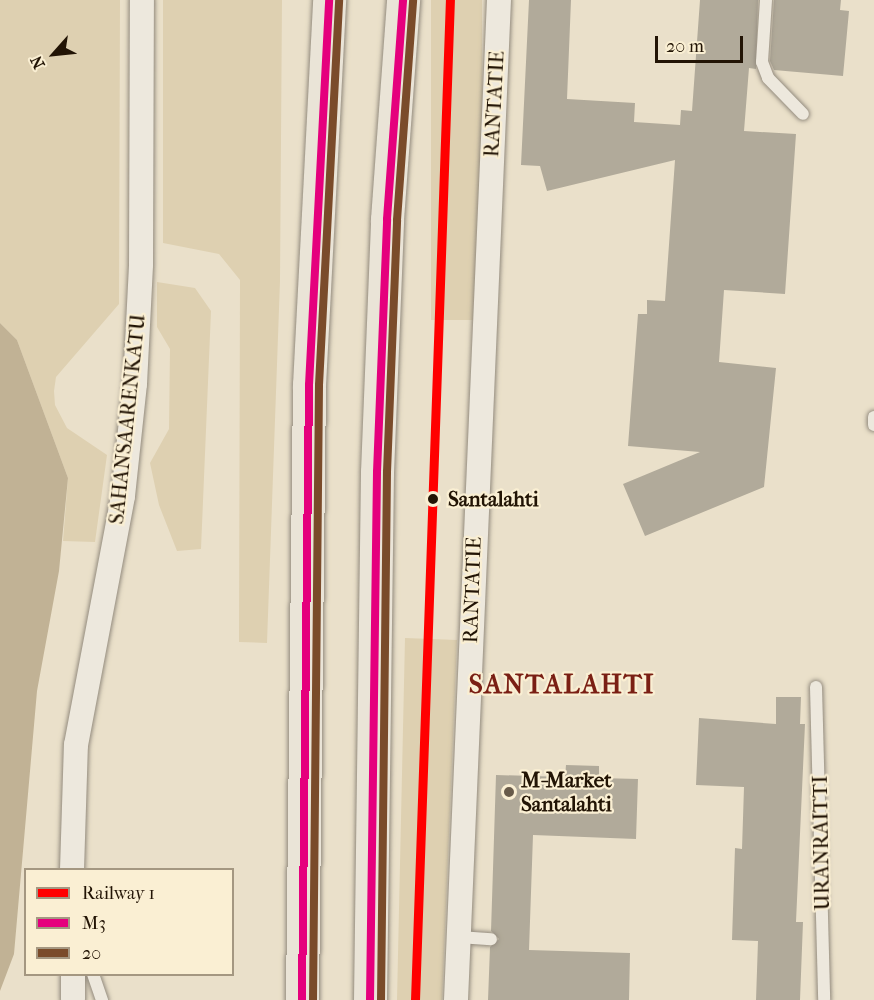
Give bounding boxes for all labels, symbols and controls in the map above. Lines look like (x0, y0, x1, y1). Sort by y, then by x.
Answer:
north arrow (24, 24, 84, 84)
scale bar (658, 24, 746, 62)
text: 20 m (666, 36, 704, 57)
street label: RANTATIE (479, 50, 509, 158)
text: N (26, 53, 49, 72)
street label: SAHANSAARENKATU (103, 313, 151, 525)
place label: Santalahti (448, 486, 539, 512)
marker: Santalahti (423, 489, 443, 509)
street label: RANTATIE (458, 536, 486, 644)
district label: SANTALAHTI (469, 669, 655, 701)
place label: M-Market Santalahti (521, 767, 612, 817)
street label: URANRAITTI (807, 775, 835, 911)
marker: M-Market Santalahti (502, 785, 516, 799)
legend (24, 868, 234, 976)
text: Railway 1 (82, 883, 155, 904)
text: M3 (82, 913, 106, 934)
text: 20 (82, 943, 101, 964)

